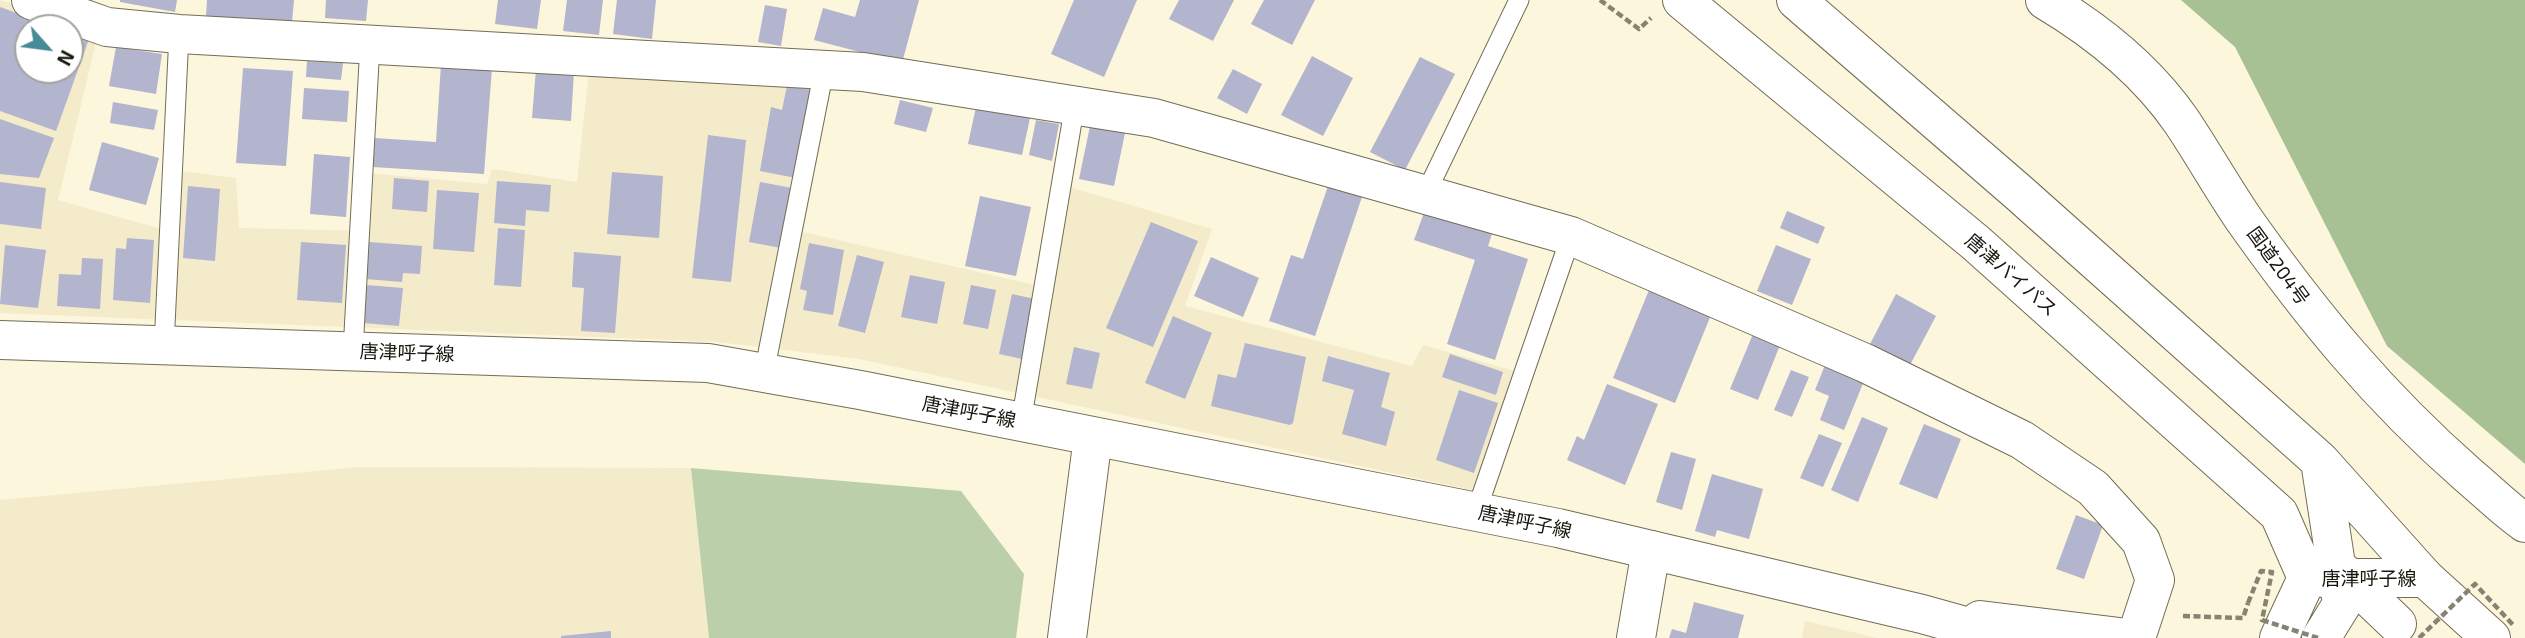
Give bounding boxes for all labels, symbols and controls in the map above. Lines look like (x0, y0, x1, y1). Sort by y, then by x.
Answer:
north arrow (14, 14, 84, 84)
text: N (53, 47, 80, 70)
street label: 国道204号 (2242, 223, 2314, 309)
street label: 唐津バイパス (1961, 229, 2061, 321)
street label: 唐津呼子線 (359, 340, 455, 366)
street label: 唐津呼子線 (920, 392, 1018, 432)
street label: 唐津呼子線 (1476, 501, 1574, 543)
street label: 唐津呼子線 (2322, 568, 2416, 590)

